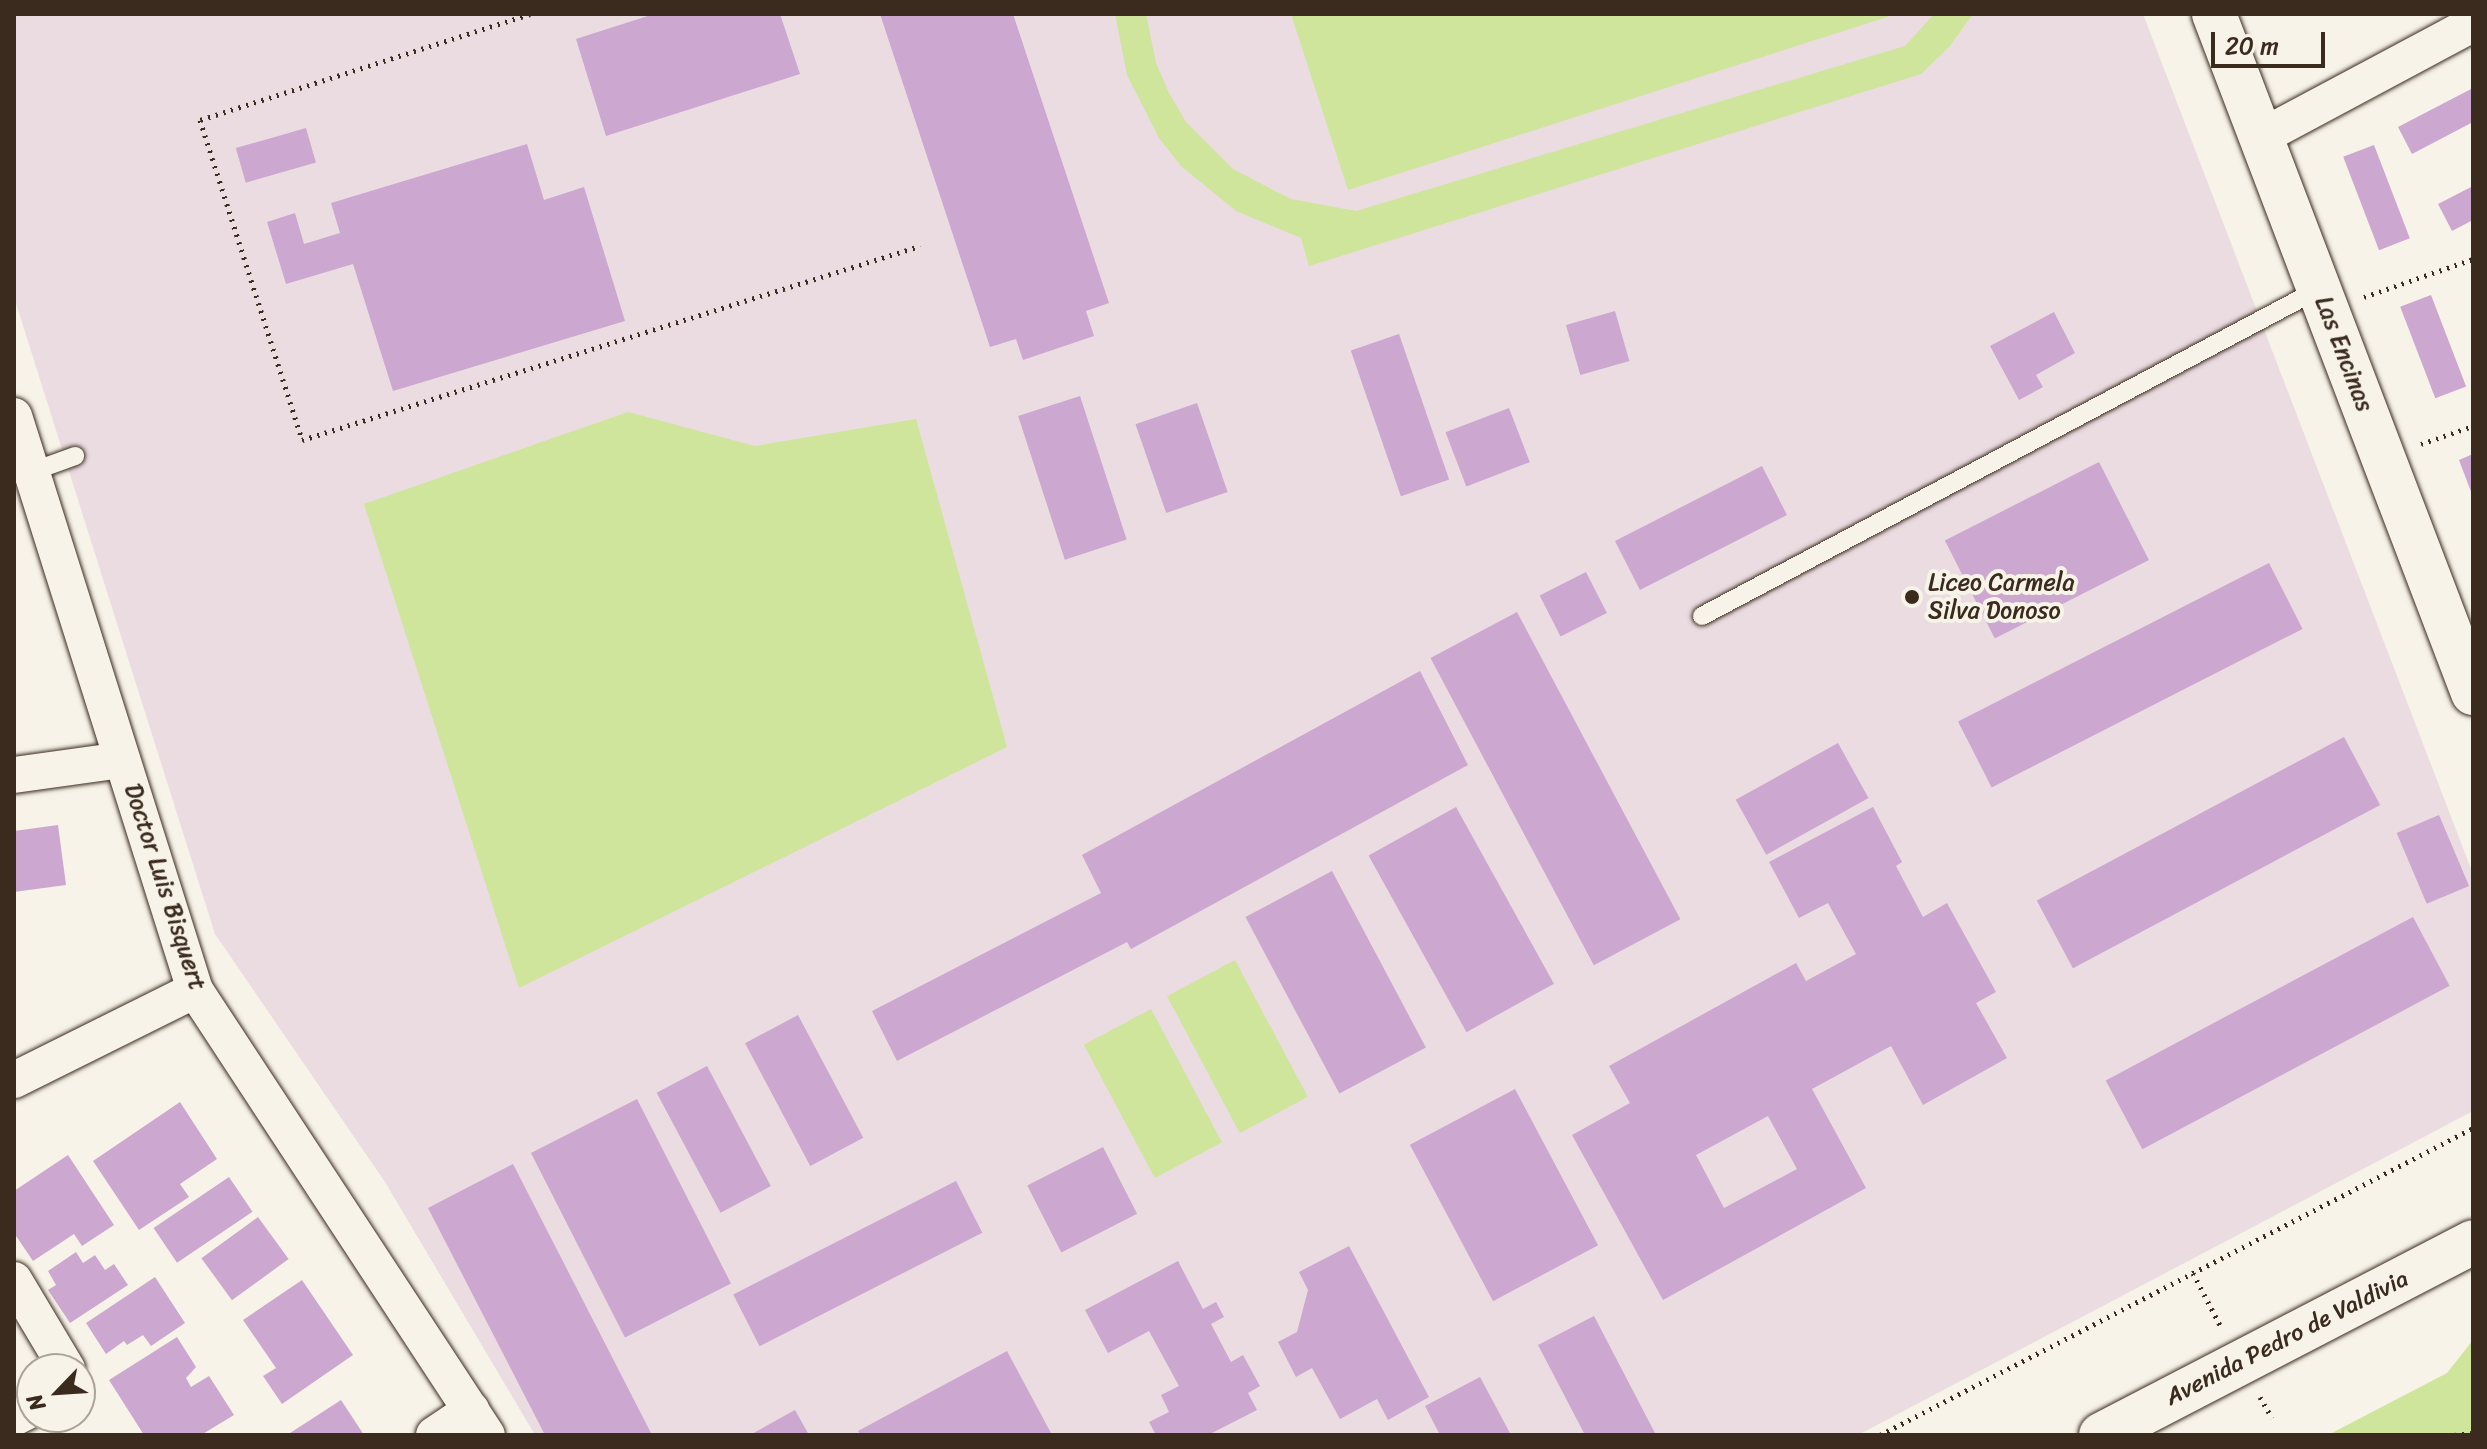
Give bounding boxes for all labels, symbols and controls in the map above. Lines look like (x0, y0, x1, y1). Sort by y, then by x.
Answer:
scale bar (2215, 16, 2329, 66)
text: 20 m (2225, 25, 2279, 67)
street label: Las Encinas (2309, 292, 2379, 416)
place label: Liceo Carmela Silva Donoso (1928, 569, 2075, 625)
marker: Liceo Carmela Silva Donoso (1903, 588, 1921, 606)
street label: Doctor Luis Bisquert (118, 781, 212, 993)
street label: Avenida Pedro de Valdivia (2160, 1264, 2414, 1412)
north arrow (16, 1353, 96, 1433)
text: N (15, 1387, 57, 1418)

